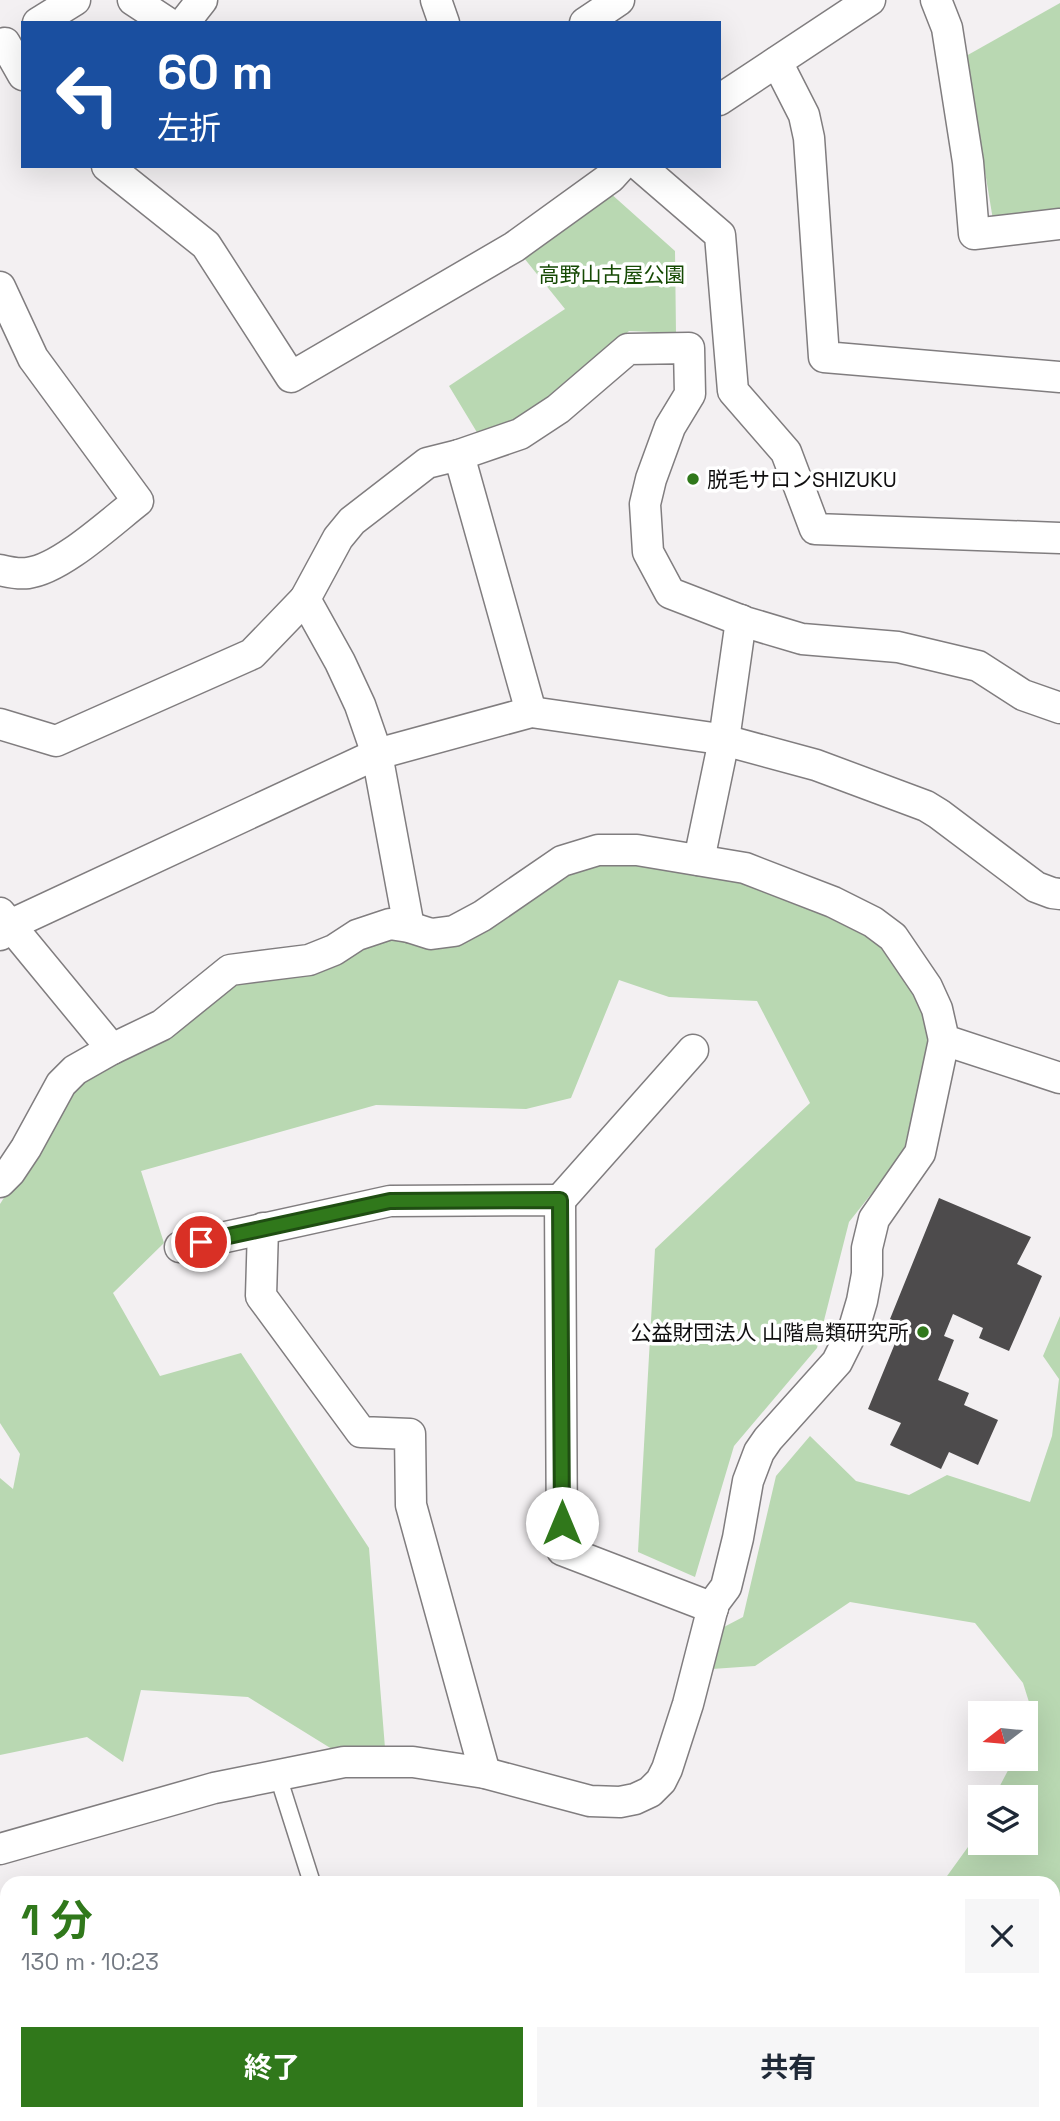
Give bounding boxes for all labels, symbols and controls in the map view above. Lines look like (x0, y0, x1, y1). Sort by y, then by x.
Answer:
text: 60 m (157, 41, 273, 103)
icon: left (42, 49, 133, 140)
text: 左折 (157, 108, 221, 148)
park label: 高野山古屋公園 (539, 261, 686, 288)
place label: 脱毛サロンSHIZUKU (707, 466, 897, 493)
marker: 脱毛サロンSHIZUKU (685, 471, 701, 487)
pin (171, 1212, 231, 1272)
icon: arrive (182, 1223, 220, 1261)
place label: 公益財団法人 山階鳥類研究所 (631, 1319, 909, 1346)
marker: 公益財団法人 山階鳥類研究所 (915, 1324, 931, 1340)
position arrow (525, 1486, 599, 1560)
north arrow (968, 1701, 1038, 1771)
map controls (968, 1701, 1038, 1855)
button: layers (968, 1785, 1038, 1855)
text: 1 分 (21, 1894, 93, 1947)
button: close (965, 1899, 1039, 1973)
text: 130 m · 10:23 (21, 1947, 159, 1977)
button: 終了 (21, 2027, 523, 2107)
button: 共有 (537, 2027, 1039, 2107)

